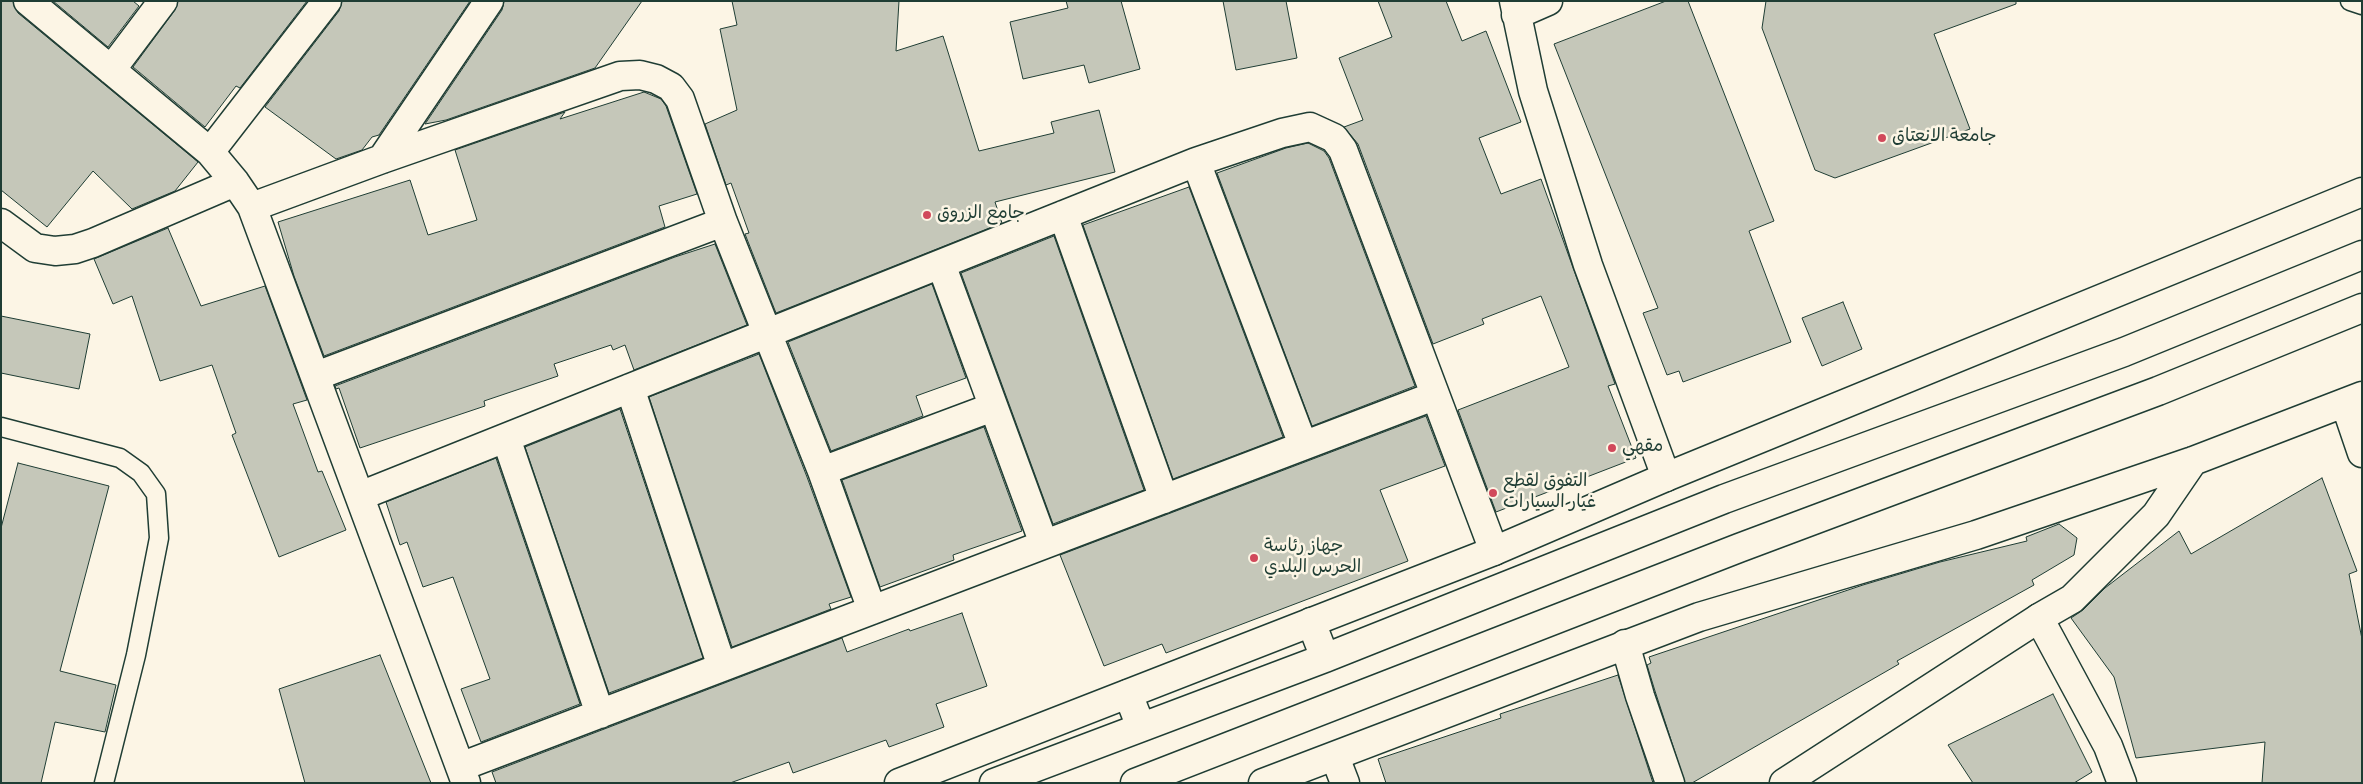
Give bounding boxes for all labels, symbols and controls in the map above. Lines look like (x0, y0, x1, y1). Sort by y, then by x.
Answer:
place label: جامعة الانعتاق (1892, 127, 1997, 149)
marker: جامعة الانعتاق (1876, 132, 1888, 144)
place label: جامع الزروق (937, 204, 1025, 226)
marker: جامع الزروق (921, 209, 933, 221)
place label: مقهي (1622, 437, 1663, 459)
marker: مقهي (1606, 442, 1618, 454)
place label: التفوق لقطع غيار السيارات (1503, 472, 1596, 514)
marker: التفوق لقطع غيار السيارات (1487, 487, 1499, 499)
place label: جهاز رئاسة الحرس البلدي (1264, 537, 1361, 580)
marker: جهاز رئاسة الحرس البلدي (1248, 552, 1260, 564)

